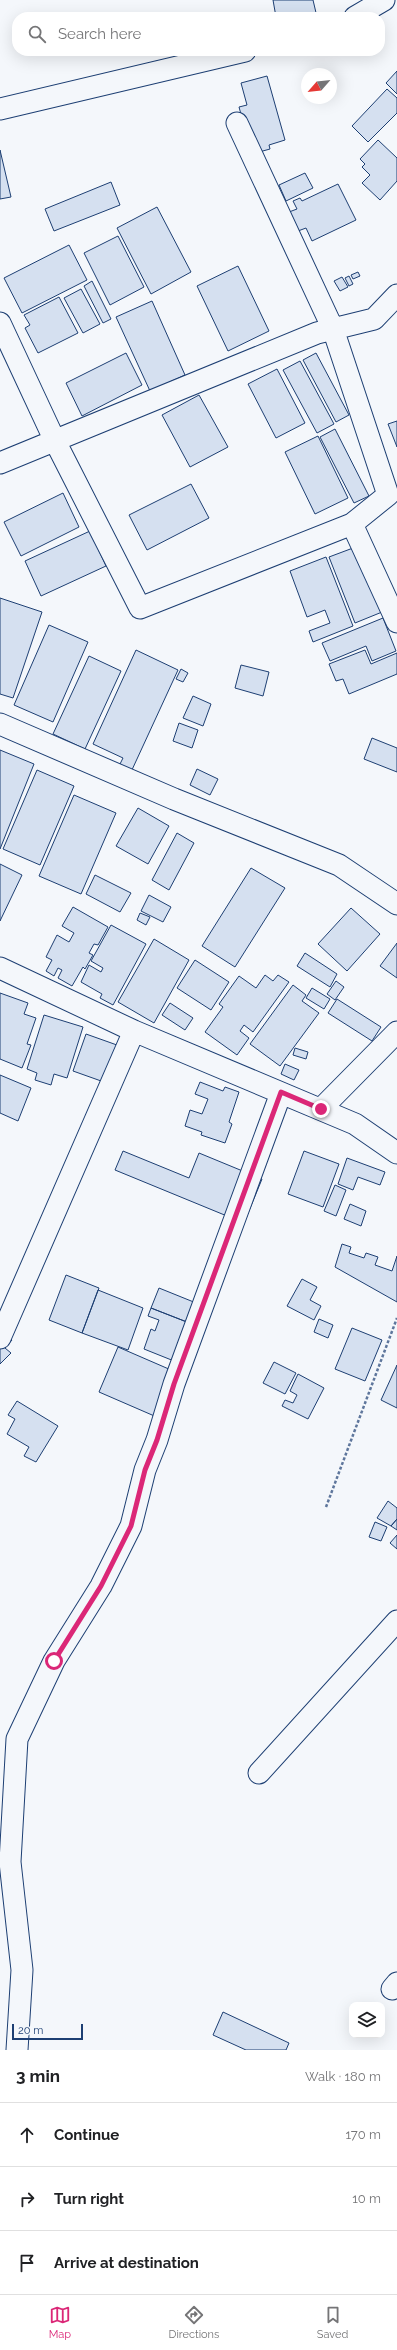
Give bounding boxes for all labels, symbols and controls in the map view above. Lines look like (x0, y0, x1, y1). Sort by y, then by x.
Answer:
search box (12, 12, 385, 56)
icon: search (26, 23, 48, 45)
text: Search here (58, 25, 141, 43)
north arrow (301, 68, 337, 104)
route end (312, 1100, 330, 1118)
route start (45, 1652, 63, 1670)
map controls (349, 2002, 385, 2038)
button: layers (349, 2002, 385, 2038)
scale bar (12, 2022, 83, 2041)
text: 20 m (18, 2024, 43, 2037)
text: 3 min (16, 2066, 60, 2086)
text: Walk · 180 m (305, 2069, 381, 2084)
icon: ahead (16, 2124, 38, 2146)
text: Continue (54, 2126, 119, 2144)
text: 170 m (345, 2127, 381, 2142)
icon: right (16, 2188, 38, 2210)
text: Turn right (54, 2190, 124, 2208)
text: 10 m (352, 2191, 381, 2206)
icon: arrive (16, 2252, 38, 2274)
text: Arrive at destination (54, 2254, 199, 2272)
tab: Map (49, 2304, 71, 2341)
tab: Directions (169, 2304, 219, 2341)
tab: Saved (317, 2304, 348, 2341)

